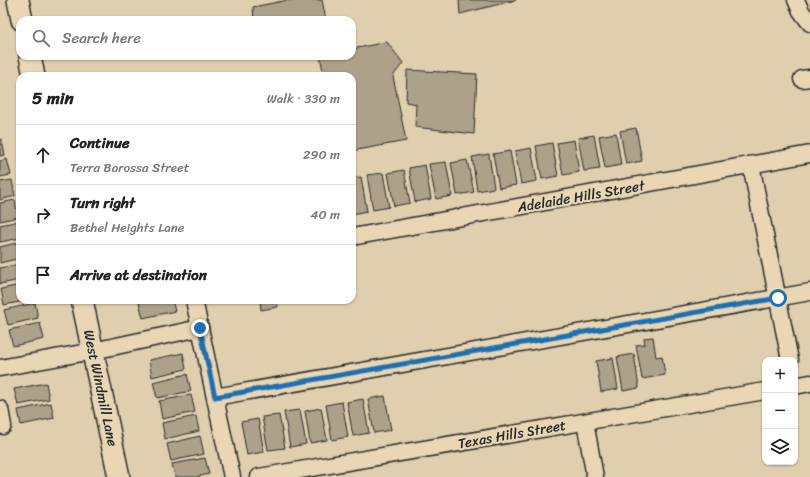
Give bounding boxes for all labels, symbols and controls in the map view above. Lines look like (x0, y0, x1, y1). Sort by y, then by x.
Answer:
search box (16, 16, 356, 60)
text: Search here (62, 25, 141, 51)
icon: search (30, 27, 52, 49)
text: 5 min (32, 83, 74, 113)
text: Walk · 330 m (267, 87, 340, 110)
text: Continue (70, 130, 130, 156)
text: 290 m (303, 143, 340, 166)
icon: ahead (32, 144, 54, 166)
text: Terra Barossa Street (70, 156, 189, 179)
street label: Adelaide Hills Street (515, 173, 648, 220)
text: Turn right (70, 190, 135, 216)
text: 40 m (310, 203, 340, 226)
icon: right (32, 204, 54, 226)
text: Bethel Heights Lane (70, 216, 184, 239)
text: Arrive at destination (70, 262, 207, 288)
icon: arrive (32, 264, 54, 286)
route start (769, 289, 787, 307)
route end (191, 319, 209, 337)
street label: West Windmill Lane (76, 328, 125, 449)
map controls (762, 357, 798, 465)
button: + (762, 357, 798, 393)
button: − (762, 393, 798, 429)
street label: Texas Hills Street (456, 413, 568, 456)
button: layers (762, 429, 798, 465)

